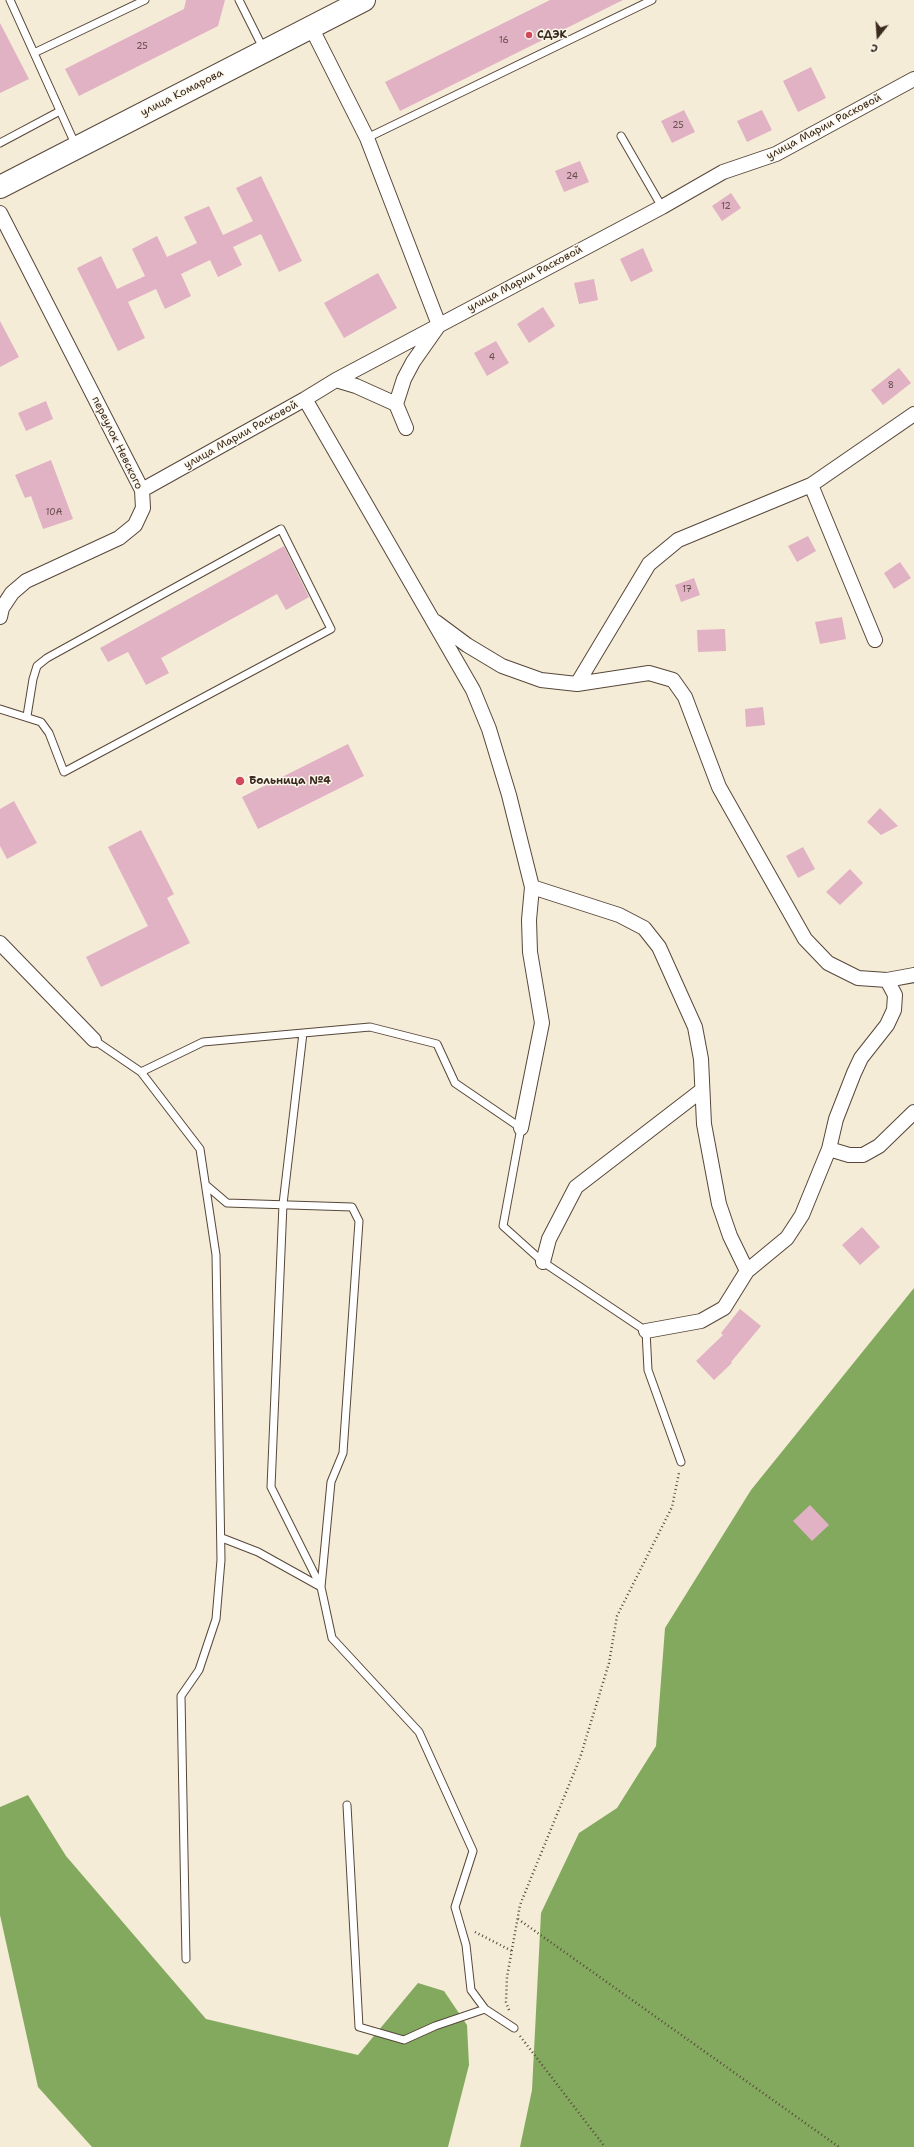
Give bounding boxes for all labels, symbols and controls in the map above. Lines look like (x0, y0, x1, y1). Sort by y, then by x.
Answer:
north arrow (858, 16, 898, 56)
place label: СДЭК (537, 28, 567, 42)
marker: СДЭК (524, 30, 534, 40)
house number: 16 (499, 36, 509, 46)
text: С (869, 40, 880, 56)
house number: 25 (136, 42, 148, 52)
street label: улица Комарова (138, 66, 226, 120)
street label: улица Марии Расковой (764, 91, 884, 163)
house number: 25 (672, 121, 684, 131)
house number: 24 (566, 172, 578, 182)
house number: 12 (721, 202, 731, 212)
street label: улица Марии Расковой (465, 243, 585, 315)
house number: 4 (489, 353, 495, 363)
house number: 8 (888, 381, 894, 391)
street label: переулок Невского (89, 394, 145, 492)
street label: улица Марии Расковой (182, 398, 300, 472)
house number: 10А (46, 508, 62, 518)
house number: 17 (682, 585, 692, 595)
place label: Больница №4 (249, 774, 331, 788)
marker: Больница №4 (234, 775, 246, 787)

